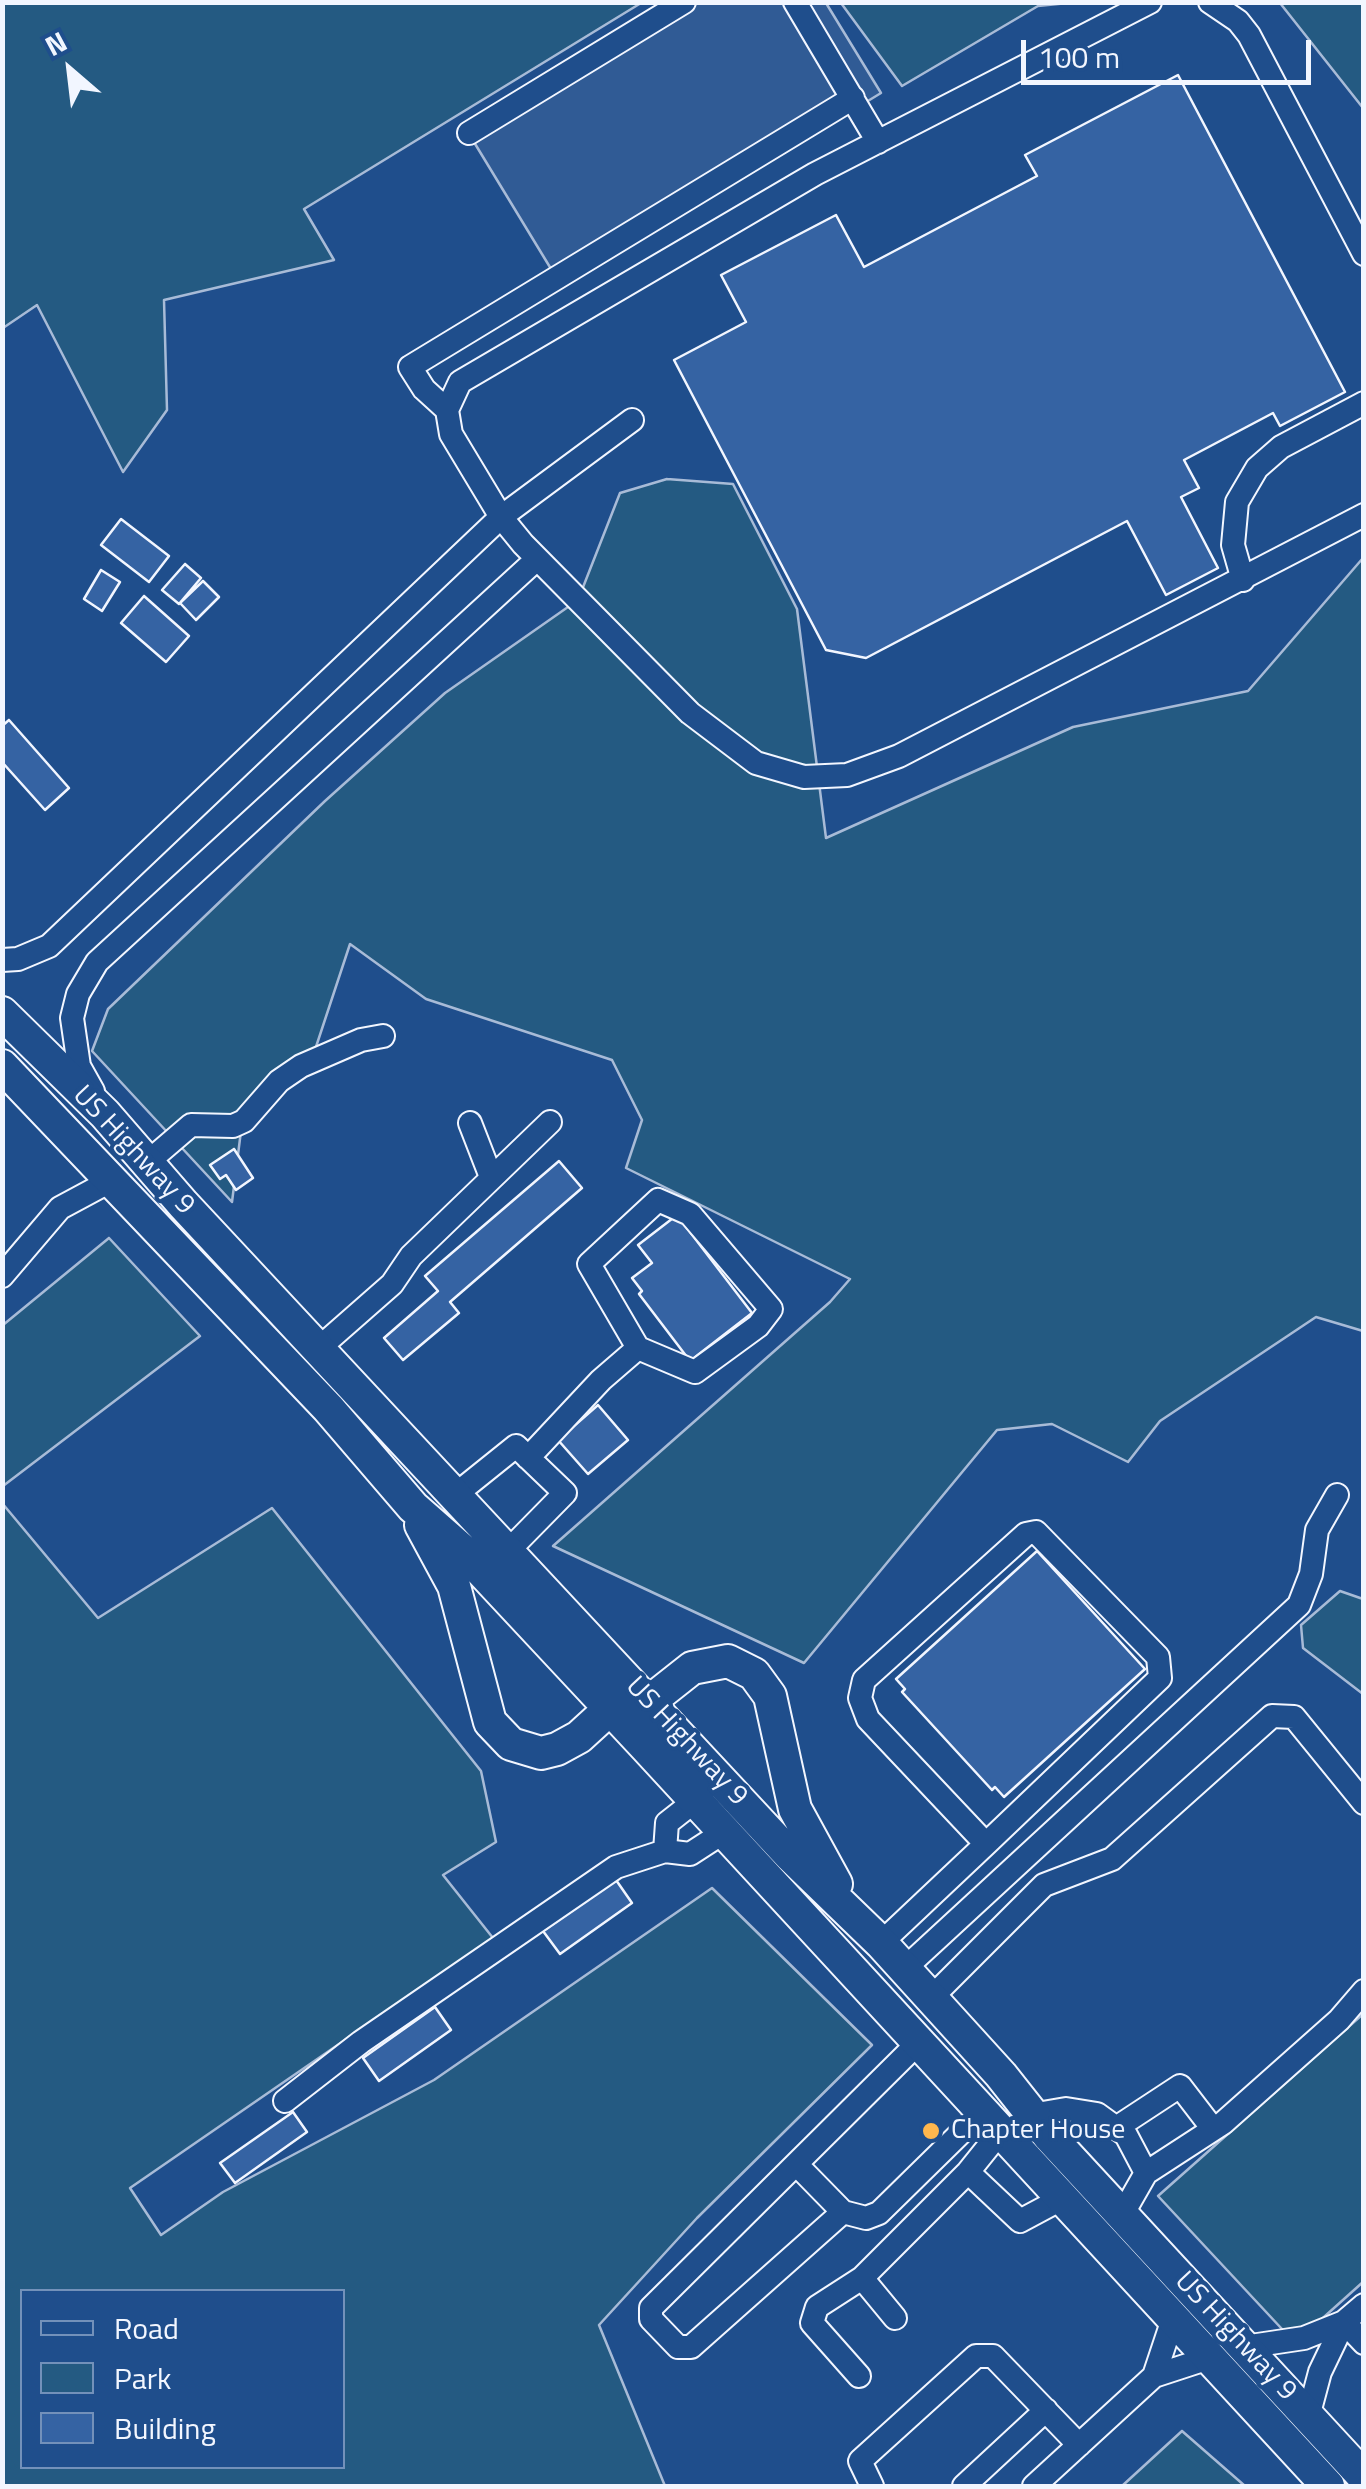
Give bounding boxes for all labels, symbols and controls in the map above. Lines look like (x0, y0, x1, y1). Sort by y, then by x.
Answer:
north arrow (20, 20, 120, 120)
text: N (37, 20, 74, 67)
scale bar (1026, 20, 1316, 82)
text: 100 m (1038, 34, 1120, 80)
street label: US Highway 9 (65, 1080, 201, 1222)
street label: US Highway 9 (618, 1671, 754, 1813)
place label: Chapter House (951, 2114, 1125, 2148)
marker: Chapter House (920, 2120, 942, 2142)
street label: US Highway 9 (1167, 2266, 1303, 2408)
legend (20, 2289, 345, 2469)
text: Road (114, 2305, 179, 2351)
text: Park (114, 2355, 171, 2401)
text: Building (114, 2405, 216, 2451)

